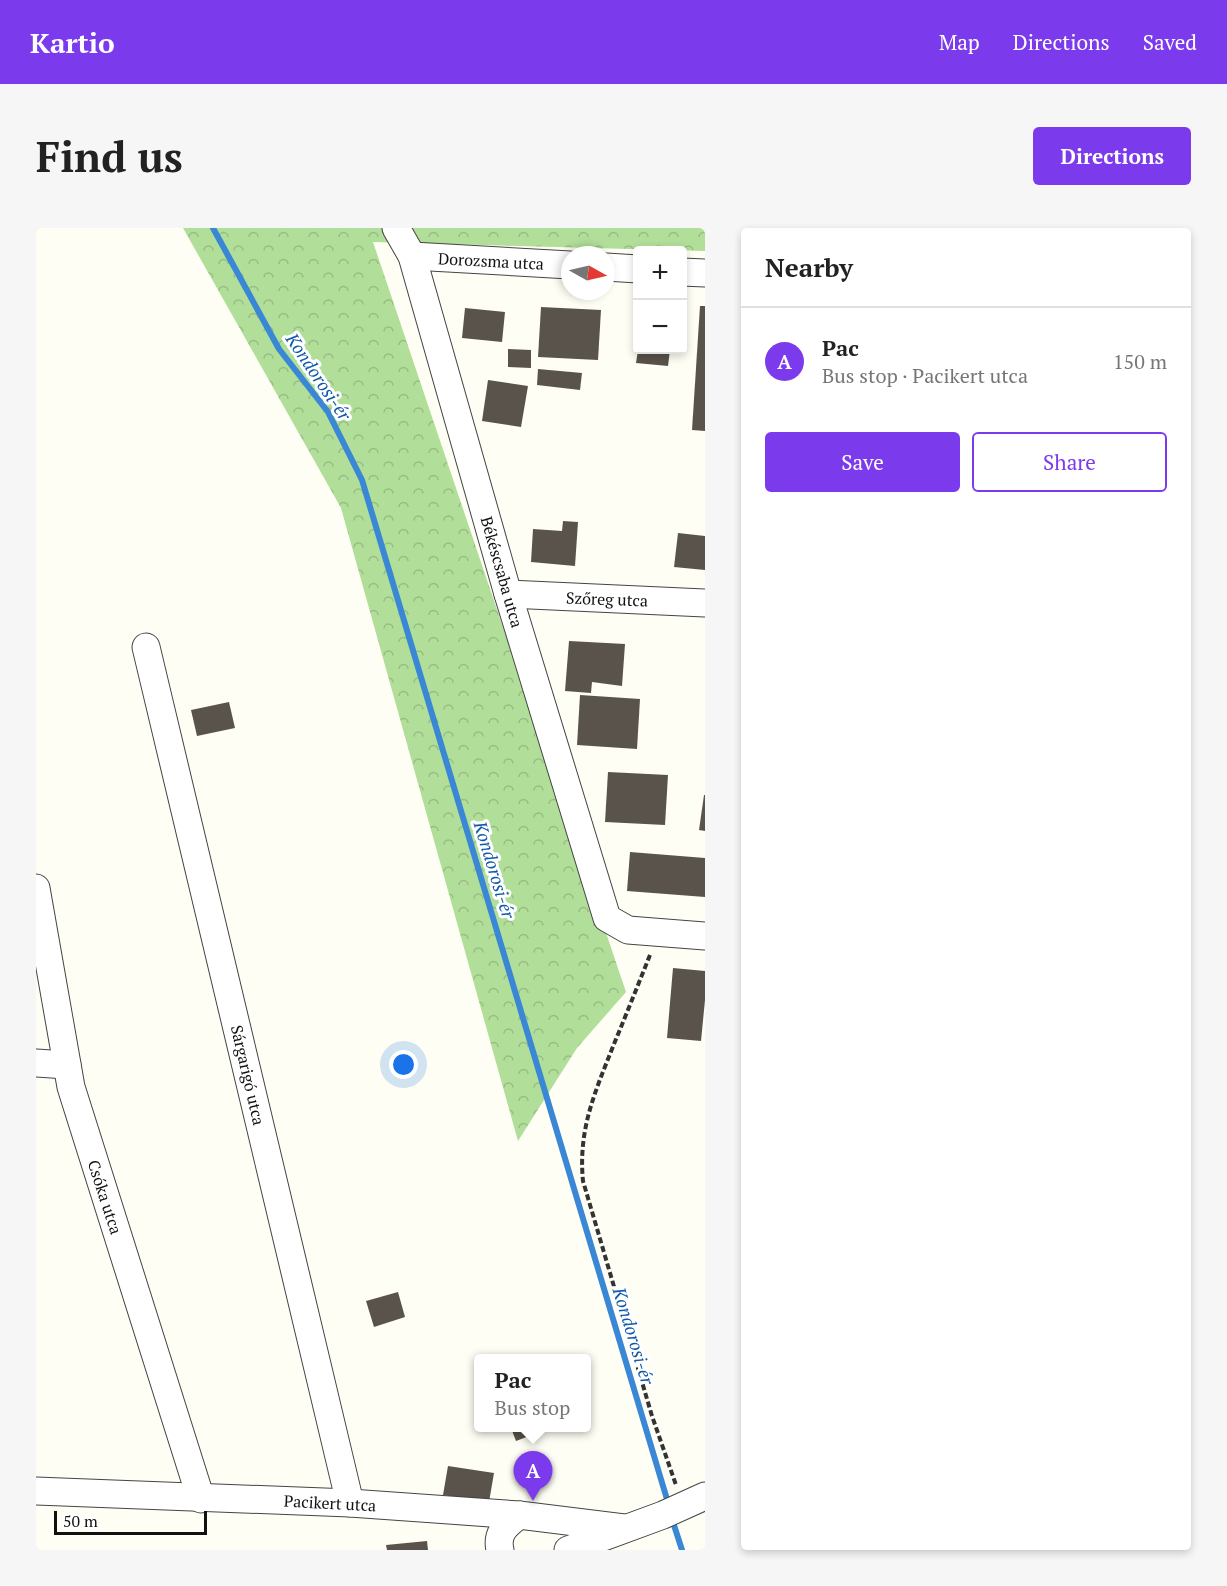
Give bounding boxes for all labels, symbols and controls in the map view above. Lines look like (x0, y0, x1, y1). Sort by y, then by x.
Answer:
text: Kartio (30, 24, 115, 61)
text: Map (939, 28, 980, 56)
text: Directions (1013, 28, 1110, 56)
text: Saved (1143, 28, 1197, 56)
button: Directions (1033, 127, 1191, 185)
text: Find us (36, 128, 183, 184)
north arrow (561, 246, 615, 300)
map controls (633, 246, 687, 354)
button: + (633, 246, 687, 300)
street label: Dorozsma utca (437, 247, 545, 275)
text: Nearby (765, 250, 853, 284)
button: − (633, 300, 687, 354)
water label: Kondorosi-ér (280, 327, 357, 426)
text: Pac (822, 333, 859, 362)
text: A (777, 348, 792, 375)
text: 150 m (1113, 348, 1167, 375)
text: Bus stop · Pacikert utca (822, 362, 1028, 389)
button: Save (765, 432, 960, 492)
button: Share (972, 432, 1167, 492)
street label: Békéscsaba utca (476, 514, 528, 630)
street label: Szőreg utca (566, 587, 648, 611)
water label: Kondorosi-ér (469, 817, 521, 922)
street label: Sárgarigó utca (226, 1023, 270, 1127)
your location (389, 1050, 418, 1079)
street label: Csóka utca (83, 1157, 127, 1237)
water label: Kondorosi-ér (608, 1283, 660, 1388)
popup (474, 1354, 591, 1432)
text: Pac (495, 1365, 531, 1394)
text: Bus stop (495, 1394, 570, 1421)
pin: A (514, 1452, 552, 1501)
street label: Pacikert utca (283, 1490, 377, 1516)
scale bar (54, 1508, 207, 1536)
text: 50 m (63, 1510, 98, 1532)

